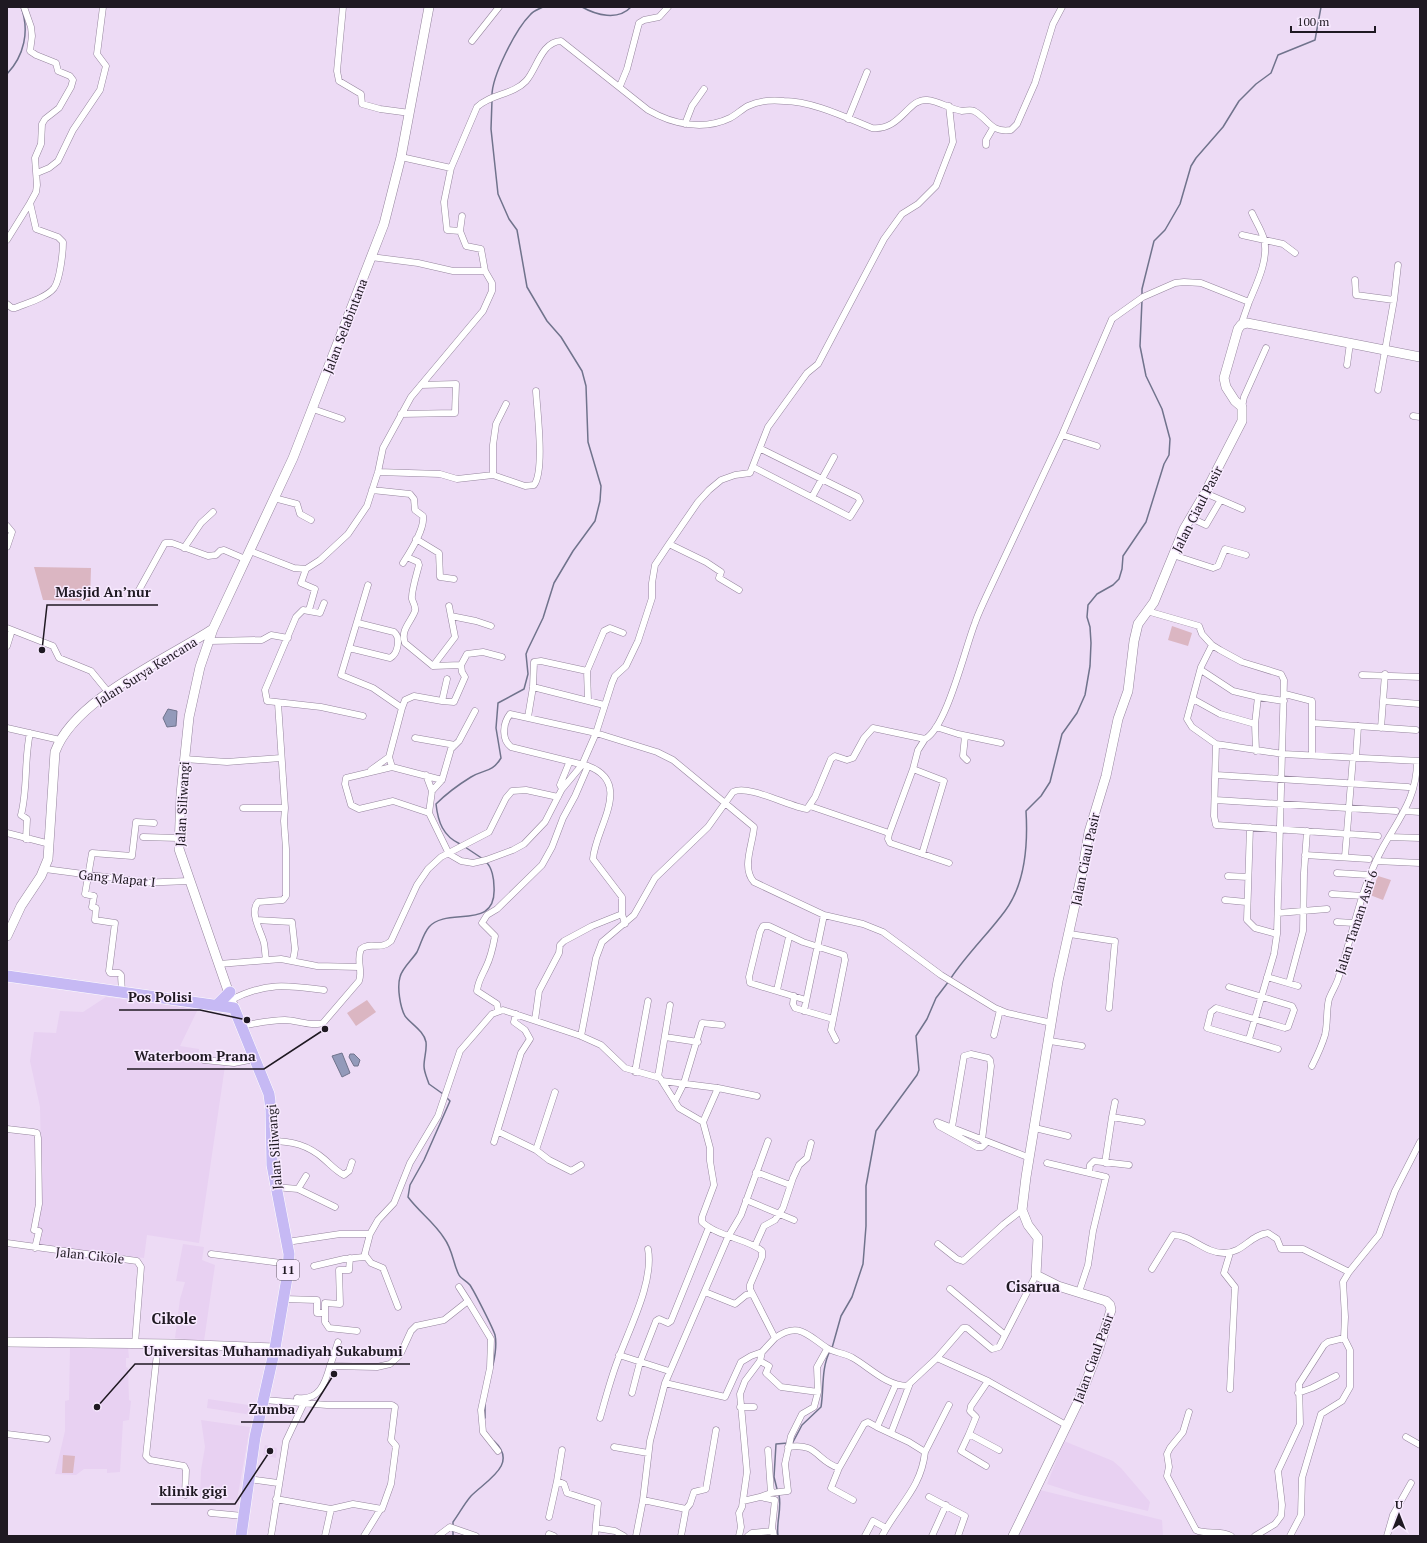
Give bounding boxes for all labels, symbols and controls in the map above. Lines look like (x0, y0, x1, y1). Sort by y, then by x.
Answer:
scale bar (1291, 8, 1375, 34)
text: 100 m (1297, 14, 1330, 29)
street label: Jalan Selabintana (319, 275, 372, 376)
street label: Jalan Ciaul Pasir (1168, 463, 1226, 555)
callout: Masjid An’nur (47, 579, 158, 605)
text: Masjid An’nur (55, 582, 151, 601)
street label: Jalan Surya Kencana (92, 632, 201, 710)
street label: Jalan Siliwangi (171, 761, 193, 847)
street label: Jalan Ciaul Pasir (1066, 811, 1104, 907)
street label: Gang Mapat I (77, 865, 157, 891)
street label: Jalan Taman Asri 6 (1331, 868, 1381, 976)
callout: Pos Polisi (119, 984, 200, 1010)
text: Pos Polisi (128, 987, 192, 1006)
callout: Waterboom Prana (127, 1043, 264, 1069)
text: Waterboom Prana (134, 1046, 256, 1065)
street label: Jalan Siliwangi (262, 1104, 286, 1190)
street label: Jalan Cikole (55, 1242, 125, 1268)
road number: 11 (277, 1260, 299, 1280)
district label: Cisarua (1006, 1276, 1061, 1296)
district label: Cikole (151, 1308, 197, 1328)
street label: Jalan Ciaul Pasir (1068, 1310, 1118, 1406)
callout: Universitas Muhammadiyah Sukabumi (135, 1338, 410, 1364)
text: Universitas Muhammadiyah Sukabumi (143, 1341, 403, 1360)
callout: Zumba (241, 1396, 304, 1422)
text: Zumba (249, 1399, 295, 1418)
callout: klinik gigi (151, 1478, 235, 1504)
text: klinik gigi (159, 1481, 227, 1500)
north arrow (1379, 1495, 1419, 1535)
text: U (1395, 1498, 1403, 1512)

